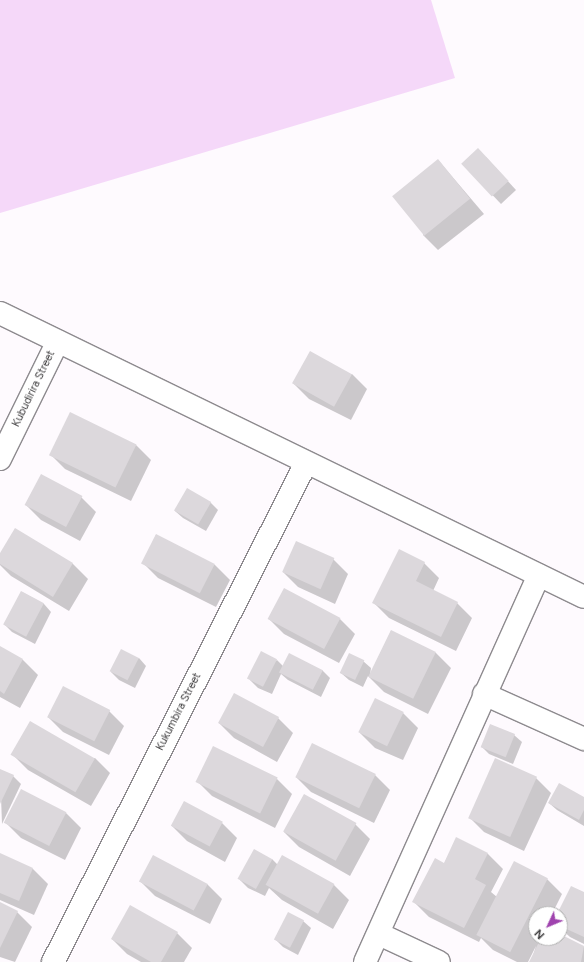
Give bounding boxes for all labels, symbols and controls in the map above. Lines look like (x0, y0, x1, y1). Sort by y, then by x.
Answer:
street label: Kubudirira Street (10, 349, 58, 429)
street label: Kukumbira Street (154, 671, 204, 753)
north arrow (528, 906, 568, 946)
text: N (532, 926, 547, 942)

